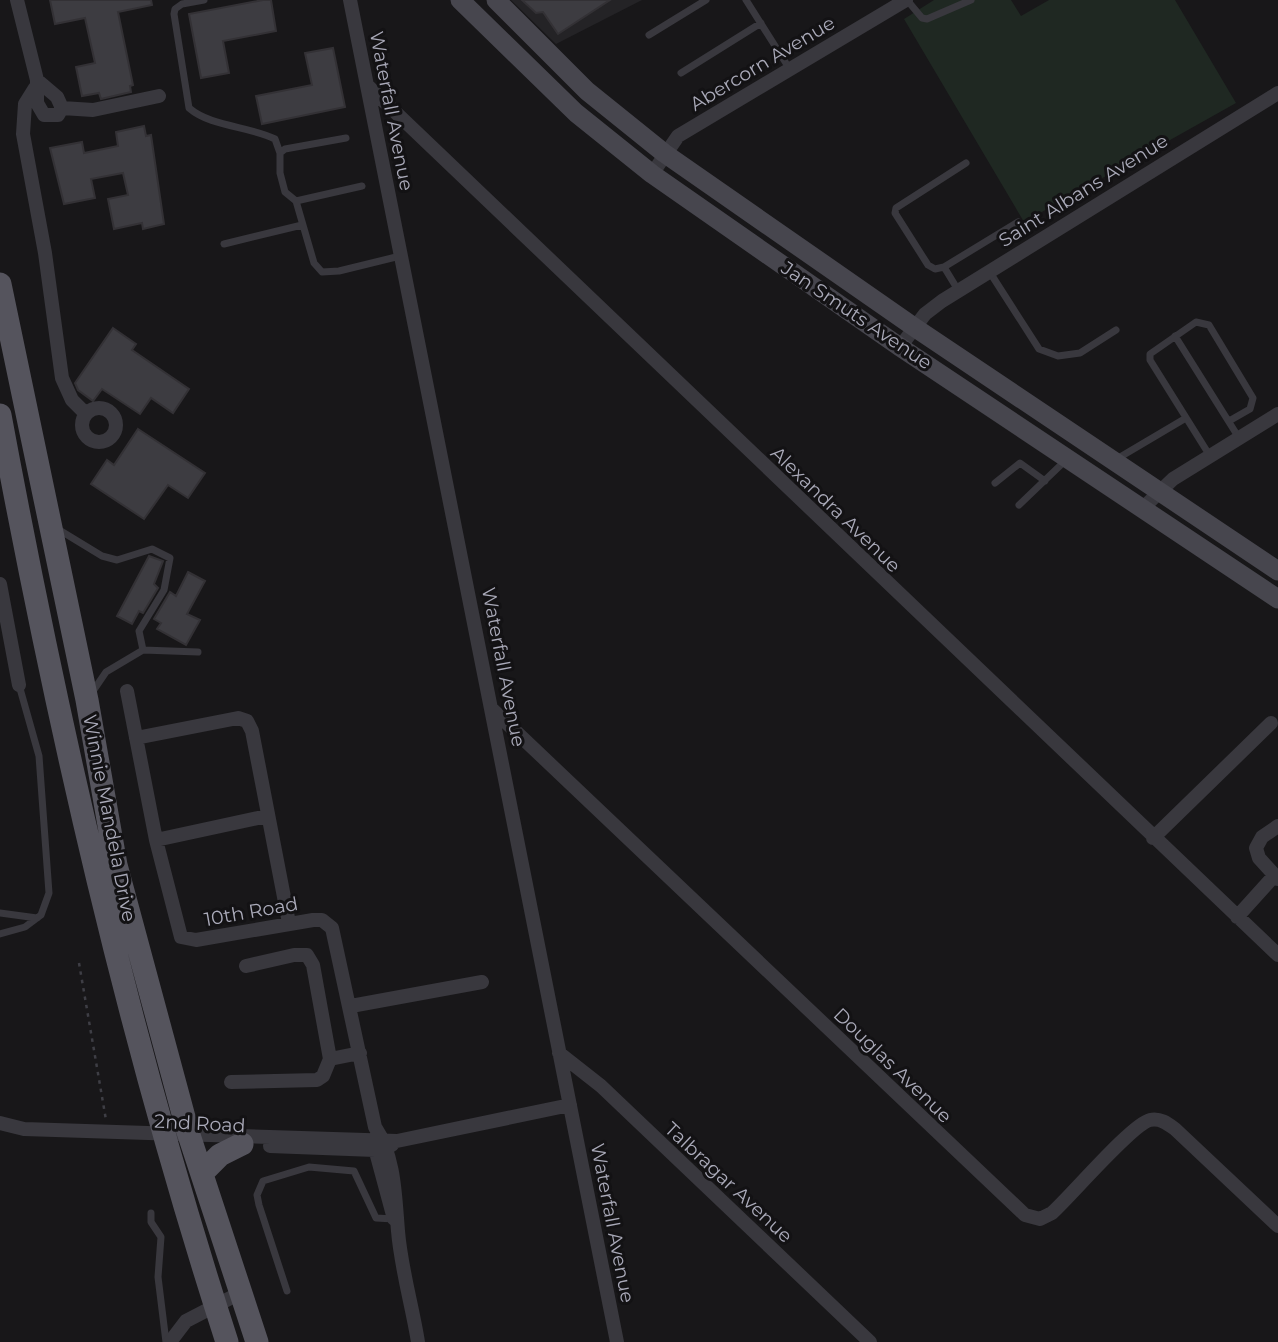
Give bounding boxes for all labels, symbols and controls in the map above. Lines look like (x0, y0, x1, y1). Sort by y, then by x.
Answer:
street label: Abercorn Avenue (686, 11, 839, 116)
street label: Waterfall Avenue (365, 29, 418, 193)
street label: Saint Albans Avenue (994, 129, 1172, 252)
street label: Jan Smuts Avenue (776, 256, 936, 374)
street label: Alexandra Avenue (766, 441, 905, 577)
street label: Waterfall Avenue (477, 585, 530, 749)
street label: Winnie Mandela Drive (78, 712, 141, 924)
street label: 10th Road (202, 892, 300, 931)
street label: Douglas Avenue (829, 1003, 957, 1128)
street label: 2nd Road (154, 1110, 246, 1137)
street label: Talbragar Avenue (660, 1117, 797, 1247)
street label: Waterfall Avenue (586, 1141, 639, 1305)

